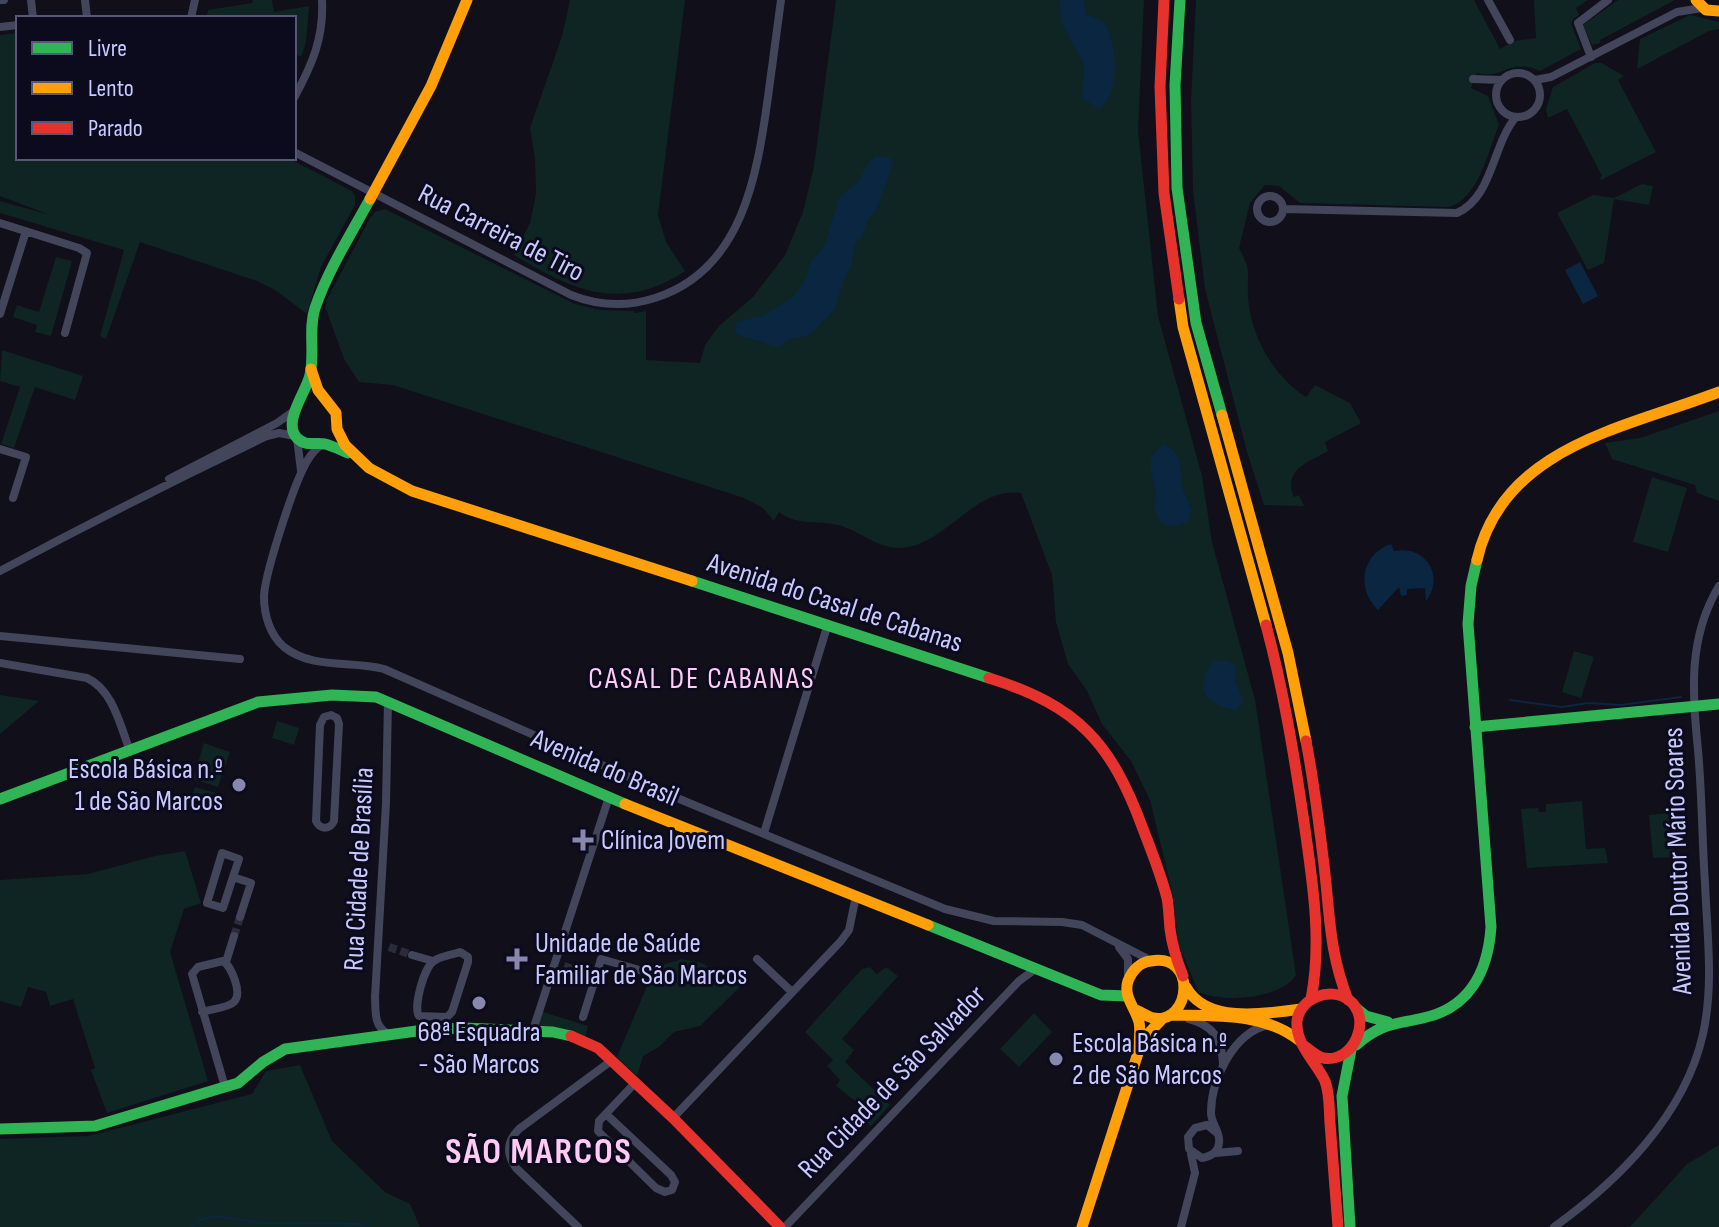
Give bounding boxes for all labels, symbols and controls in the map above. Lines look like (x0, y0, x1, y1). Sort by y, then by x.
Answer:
legend (16, 16, 296, 160)
text: Livre (88, 34, 127, 63)
text: Lento (88, 74, 134, 103)
text: Parado (88, 114, 143, 143)
street label: Rua Carreira de Tiro (412, 177, 590, 289)
street label: Avenida do Casal de Cabanas (702, 546, 967, 660)
district label: CASAL DE CABANAS (588, 661, 816, 697)
street label: Avenida do Brasil (526, 722, 684, 814)
street label: Avenida Doutor Mário Soares (1657, 727, 1699, 996)
place label: Escola Básica n.º 1 de São Marcos (68, 753, 223, 818)
street label: Rua Cidade de Brasília (337, 766, 381, 972)
marker: Escola Básica n.º 1 de São Marcos (230, 776, 248, 794)
place label: Clínica Jovem (601, 824, 725, 857)
marker: Clínica Jovem (572, 829, 594, 851)
place label: Unidade de Saúde Familiar de São Marcos (535, 927, 747, 992)
marker: Unidade de Saúde Familiar de São Marcos (506, 948, 528, 970)
street label: Rua Cidade de São Salvador (791, 979, 993, 1185)
marker: 68ª Esquadra - São Marcos (470, 994, 488, 1012)
place label: 68ª Esquadra - São Marcos (417, 1016, 541, 1081)
place label: Escola Básica n.º 2 de São Marcos (1072, 1027, 1227, 1092)
marker: Escola Básica n.º 2 de São Marcos (1047, 1050, 1065, 1068)
district label: SÃO MARCOS (445, 1131, 633, 1174)

